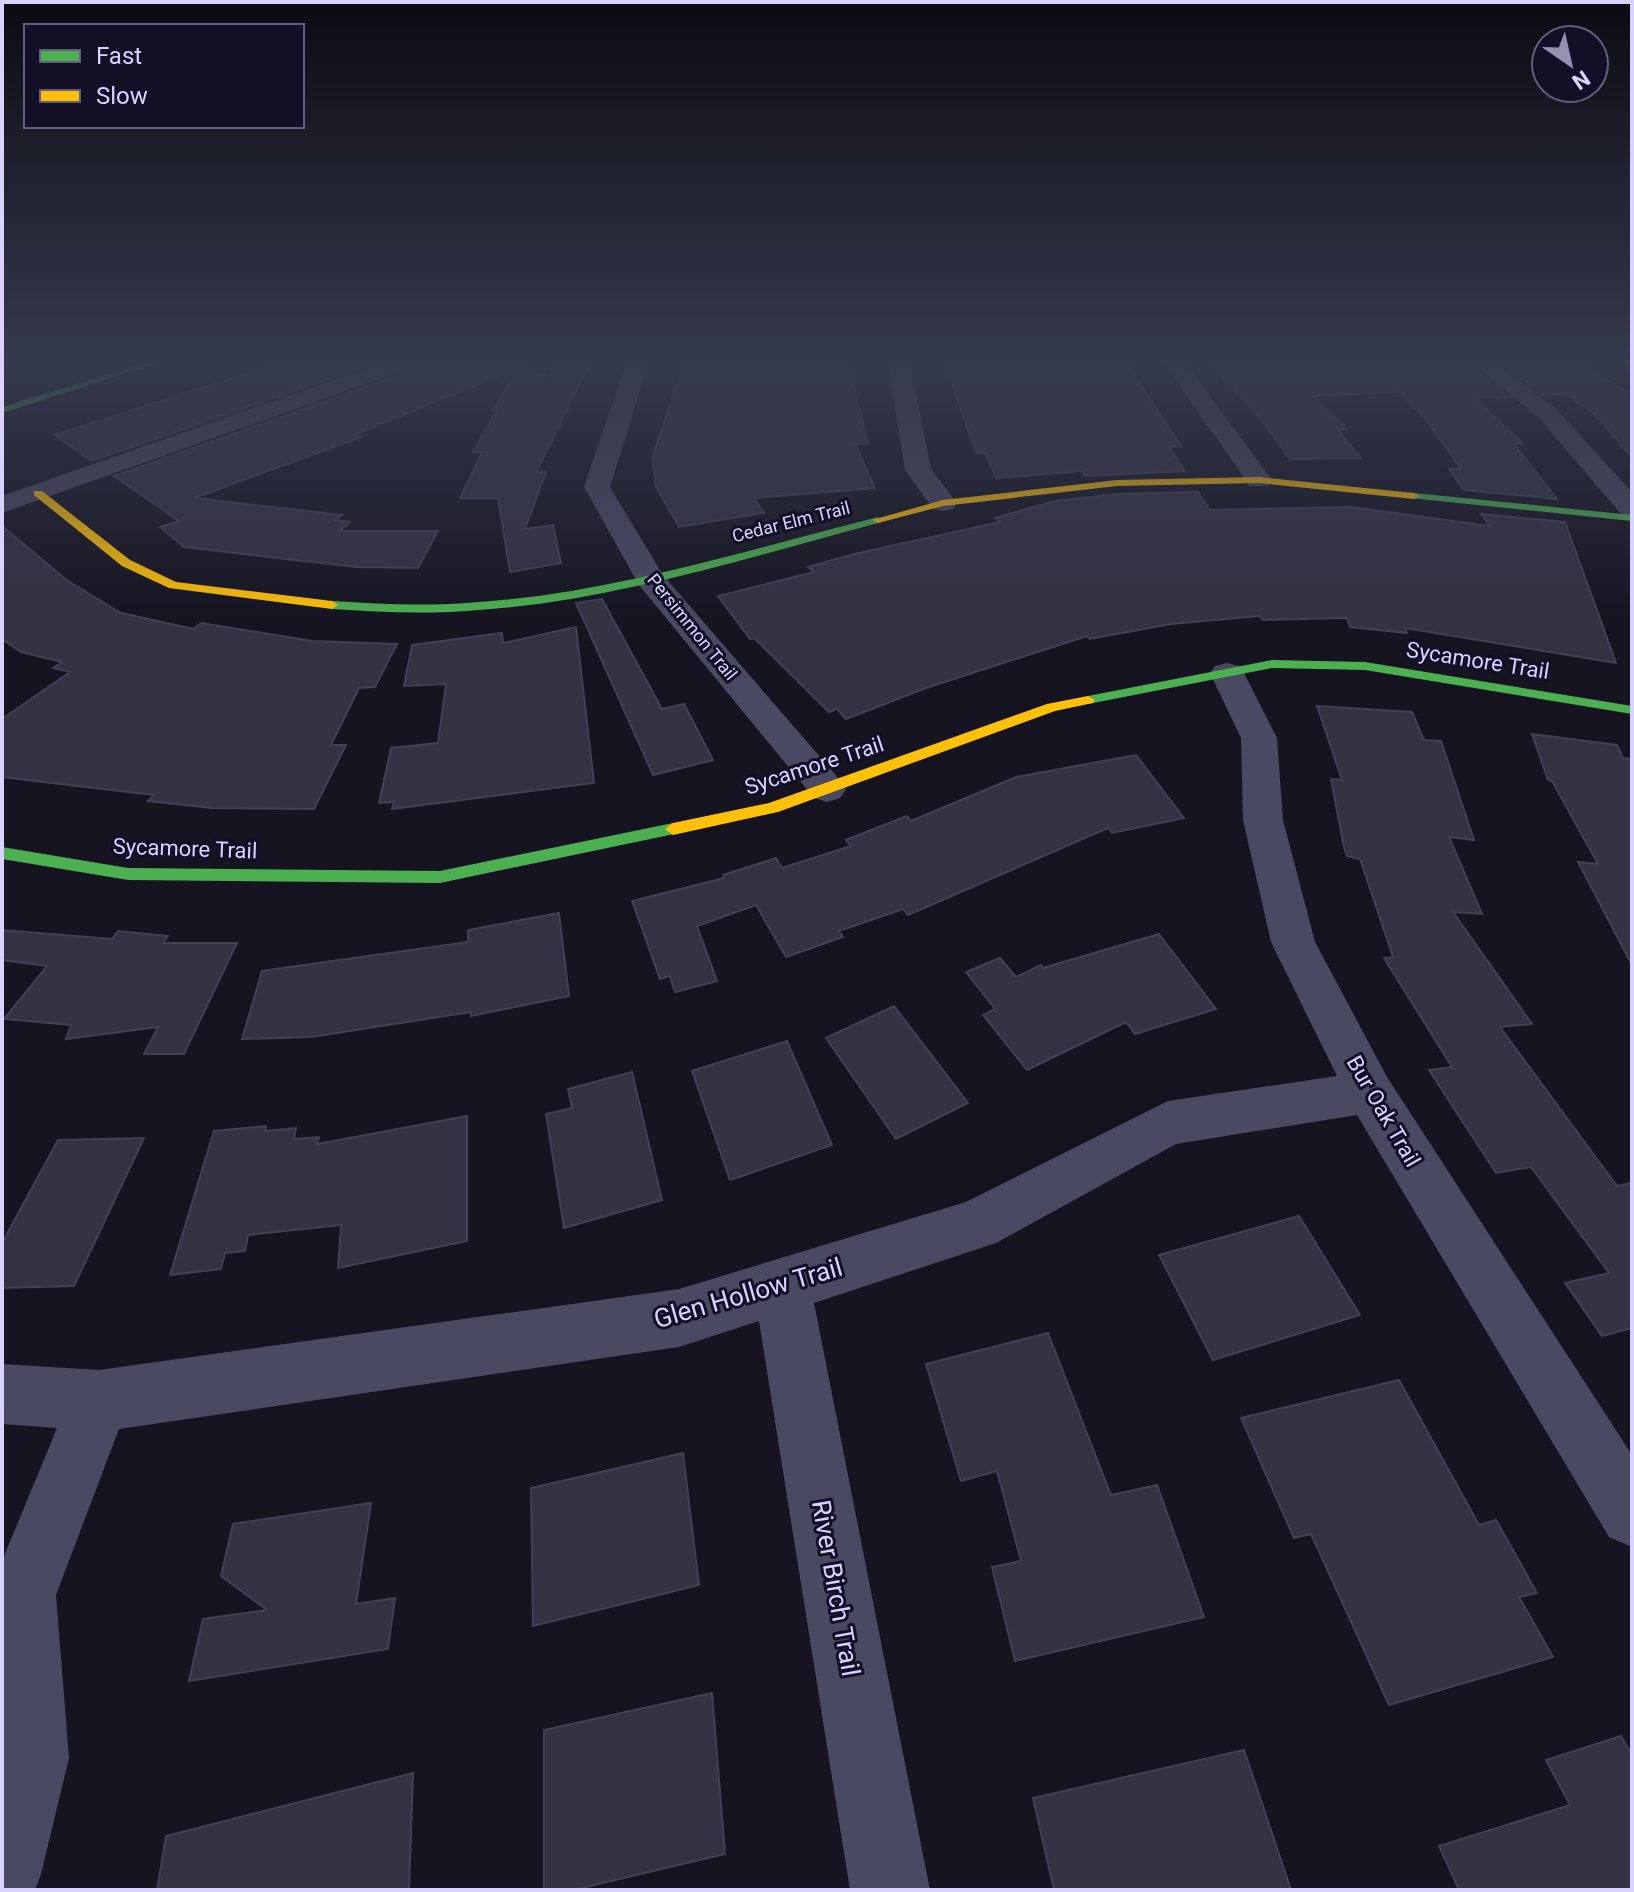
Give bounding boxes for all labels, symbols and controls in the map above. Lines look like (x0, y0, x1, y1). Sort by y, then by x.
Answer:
legend (24, 24, 304, 128)
north arrow (1530, 24, 1610, 104)
text: Fast (96, 42, 142, 70)
text: N (1567, 65, 1594, 95)
text: Slow (96, 82, 148, 110)
street label: Cedar Elm Trail (730, 497, 852, 546)
street label: Persimmon Trail (643, 569, 742, 684)
street label: Sycamore Trail (1405, 637, 1551, 684)
street label: Sycamore Trail (742, 731, 887, 800)
street label: Sycamore Trail (112, 833, 258, 864)
street label: Bur Oak Trail (1342, 1051, 1425, 1171)
street label: Glen Hollow Trail (650, 1252, 846, 1334)
street label: River Birch Trail (806, 1498, 866, 1678)

